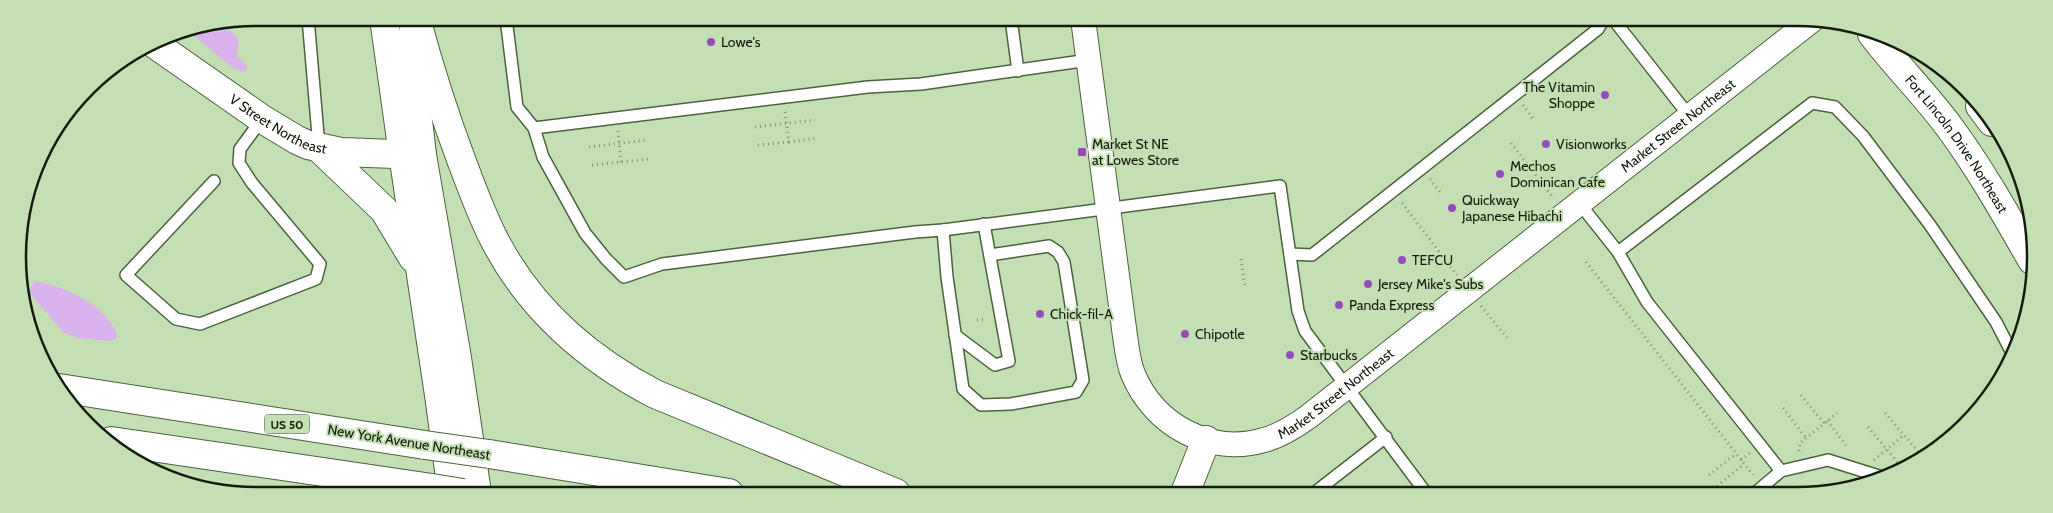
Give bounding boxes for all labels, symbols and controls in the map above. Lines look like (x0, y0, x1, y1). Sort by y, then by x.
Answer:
place label: Lowe's (721, 33, 761, 51)
marker: Lowe's (705, 36, 717, 48)
street label: Fort Lincoln Drive Northeast (1901, 71, 2012, 217)
street label: Market Street Northeast (1617, 75, 1739, 176)
place label: The Vitamin Shoppe (1523, 78, 1595, 112)
marker: The Vitamin Shoppe (1599, 89, 1611, 101)
street label: V Street Northeast (226, 90, 329, 158)
place label: Market St NE at Lowes Store (1092, 135, 1179, 169)
place label: Visionworks (1556, 135, 1627, 153)
marker: Visionworks (1540, 138, 1552, 150)
marker: Market St NE at Lowes Store (1076, 146, 1088, 158)
place label: Mechos Dominican Cafe (1510, 157, 1605, 191)
marker: Mechos Dominican Cafe (1494, 168, 1506, 180)
place label: Quickway Japanese Hibachi (1461, 191, 1562, 225)
marker: Quickway Japanese Hibachi (1446, 202, 1458, 214)
place label: TEFCU (1412, 251, 1453, 269)
marker: TEFCU (1396, 254, 1408, 266)
place label: Jersey Mike's Subs (1377, 275, 1484, 293)
marker: Jersey Mike's Subs (1362, 278, 1374, 290)
place label: Panda Express (1349, 296, 1434, 314)
marker: Panda Express (1333, 299, 1345, 311)
place label: Chick-fil-A (1050, 305, 1113, 323)
marker: Chick-fil-A (1034, 308, 1046, 320)
place label: Chipotle (1195, 325, 1245, 343)
marker: Chipotle (1179, 328, 1191, 340)
street label: Market Street Northeast (1274, 344, 1397, 443)
place label: Starbucks (1300, 346, 1358, 364)
marker: Starbucks (1284, 349, 1296, 361)
road number: US 50 (264, 414, 310, 434)
street label: New York Avenue Northeast (326, 420, 492, 464)

